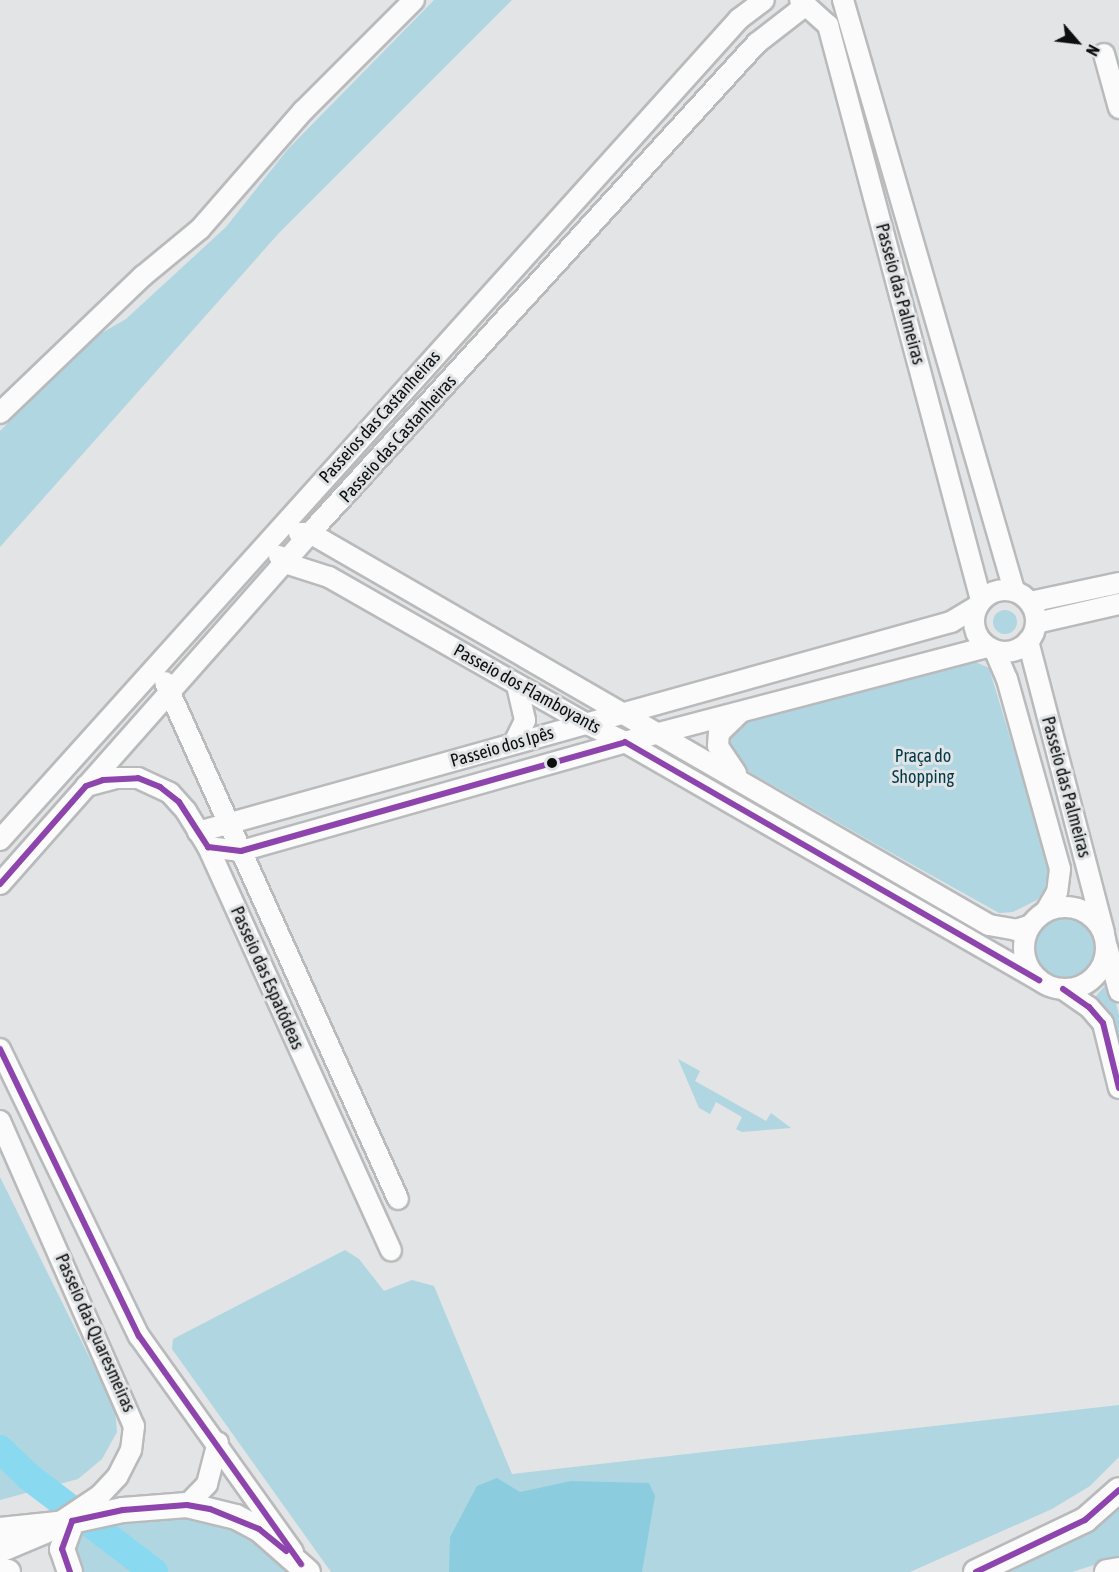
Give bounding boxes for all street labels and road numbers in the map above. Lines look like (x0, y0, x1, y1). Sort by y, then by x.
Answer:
street label: Passeio das Palmeiras (871, 221, 929, 367)
street label: Passeios das Castanheiras (315, 346, 445, 488)
street label: Passeio das Castanheiras (335, 371, 461, 507)
street label: Passeio dos Flamboyants (450, 640, 604, 738)
street label: Passeio das Palmeiras (1037, 714, 1095, 860)
street label: Passeio dos Ipês (448, 722, 556, 772)
street label: Passeio das Espatódeas (226, 903, 308, 1053)
street label: Passeio das Quaresmeiras (50, 1251, 140, 1415)

